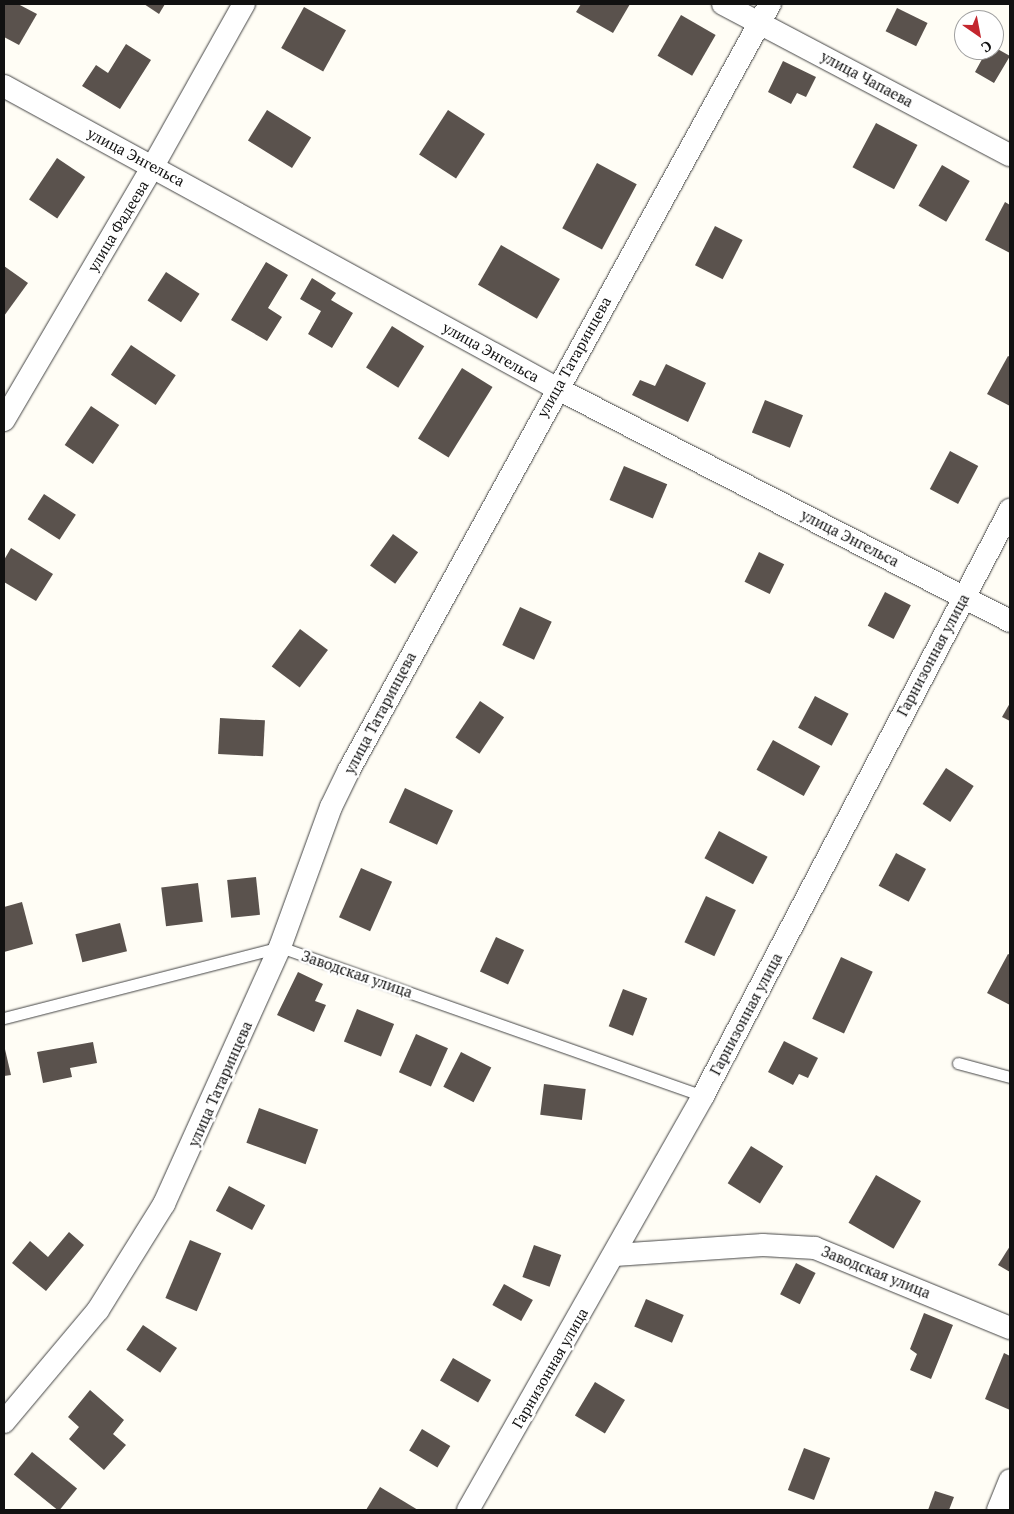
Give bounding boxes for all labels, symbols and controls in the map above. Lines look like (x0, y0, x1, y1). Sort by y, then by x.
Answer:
north arrow (954, 10, 1004, 60)
text: С (978, 37, 996, 58)
street label: улица Чапаева (818, 47, 916, 111)
street label: улица Энгельса (84, 124, 188, 190)
street label: улица Фадеева (84, 177, 152, 275)
street label: улица Татаринцева (533, 293, 615, 421)
street label: улица Энгельса (440, 318, 542, 386)
street label: улица Энгельса (798, 506, 902, 570)
street label: Гарнизонная улица (893, 591, 973, 719)
street label: улица Татаринцева (340, 649, 420, 777)
street label: Заводская улица (299, 947, 415, 1001)
street label: Гарнизонная улица (706, 950, 786, 1078)
street label: улица Татаринцева (184, 1018, 256, 1150)
street label: Заводская улица (819, 1242, 933, 1302)
street label: Гарнизонная улица (508, 1305, 592, 1431)

